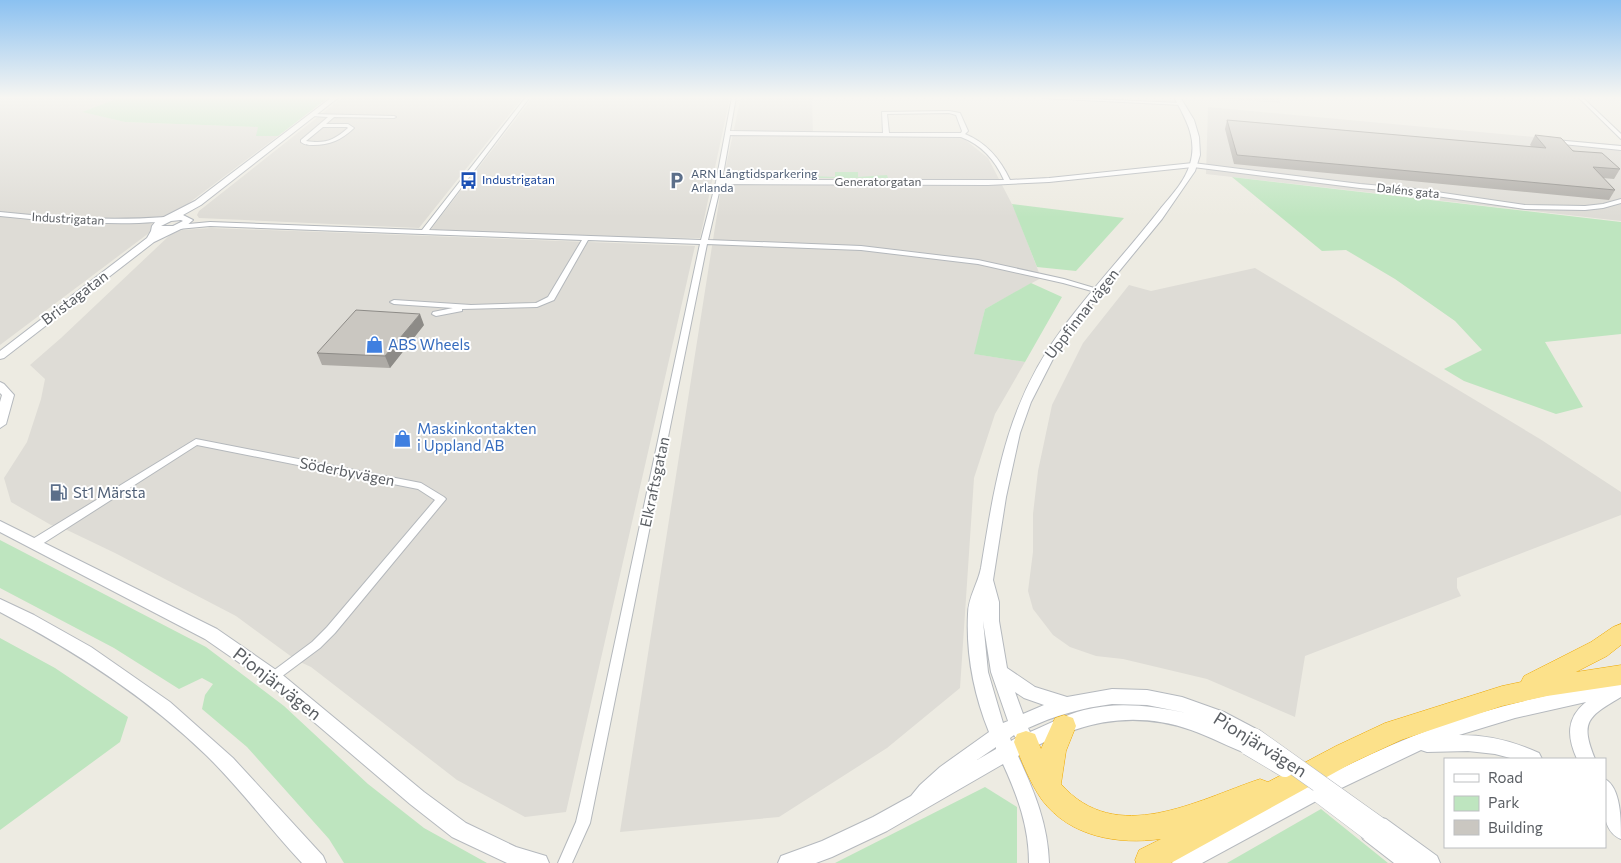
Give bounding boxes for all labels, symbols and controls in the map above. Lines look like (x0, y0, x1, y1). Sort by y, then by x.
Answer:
place label: ARN Långtidsparkering Arlanda (691, 166, 818, 194)
bus stop icon: Industrigatan (458, 170, 478, 190)
parking icon: ARN Långtidsparkering Arlanda (667, 171, 687, 191)
place label: Industrigatan (482, 172, 555, 186)
street label: Generatorgatan (835, 174, 921, 188)
street label: Daléns gata (1376, 180, 1440, 200)
street label: Industrigatan (31, 209, 105, 227)
street label: Uppfinnarvägen (1040, 265, 1122, 362)
street label: Bristagatan (38, 266, 111, 328)
shop icon: ABS Wheels (364, 335, 384, 355)
place label: ABS Wheels (388, 335, 470, 353)
place label: Maskinkontakten i Uppland AB (417, 419, 536, 454)
shop icon: Maskinkontakten i Uppland AB (393, 428, 413, 448)
street label: Elkraftsgatan (636, 435, 672, 529)
street label: Söderbyvägen (298, 453, 396, 489)
fuel station icon: St1 Märsta (49, 483, 69, 503)
place label: St1 Märsta (73, 483, 146, 501)
street label: Pionjärvägen (229, 642, 326, 724)
street label: Pionjärvägen (1210, 707, 1311, 782)
legend (1444, 758, 1606, 848)
text: Road (1488, 768, 1523, 786)
text: Park (1488, 793, 1519, 811)
text: Building (1488, 818, 1543, 836)

